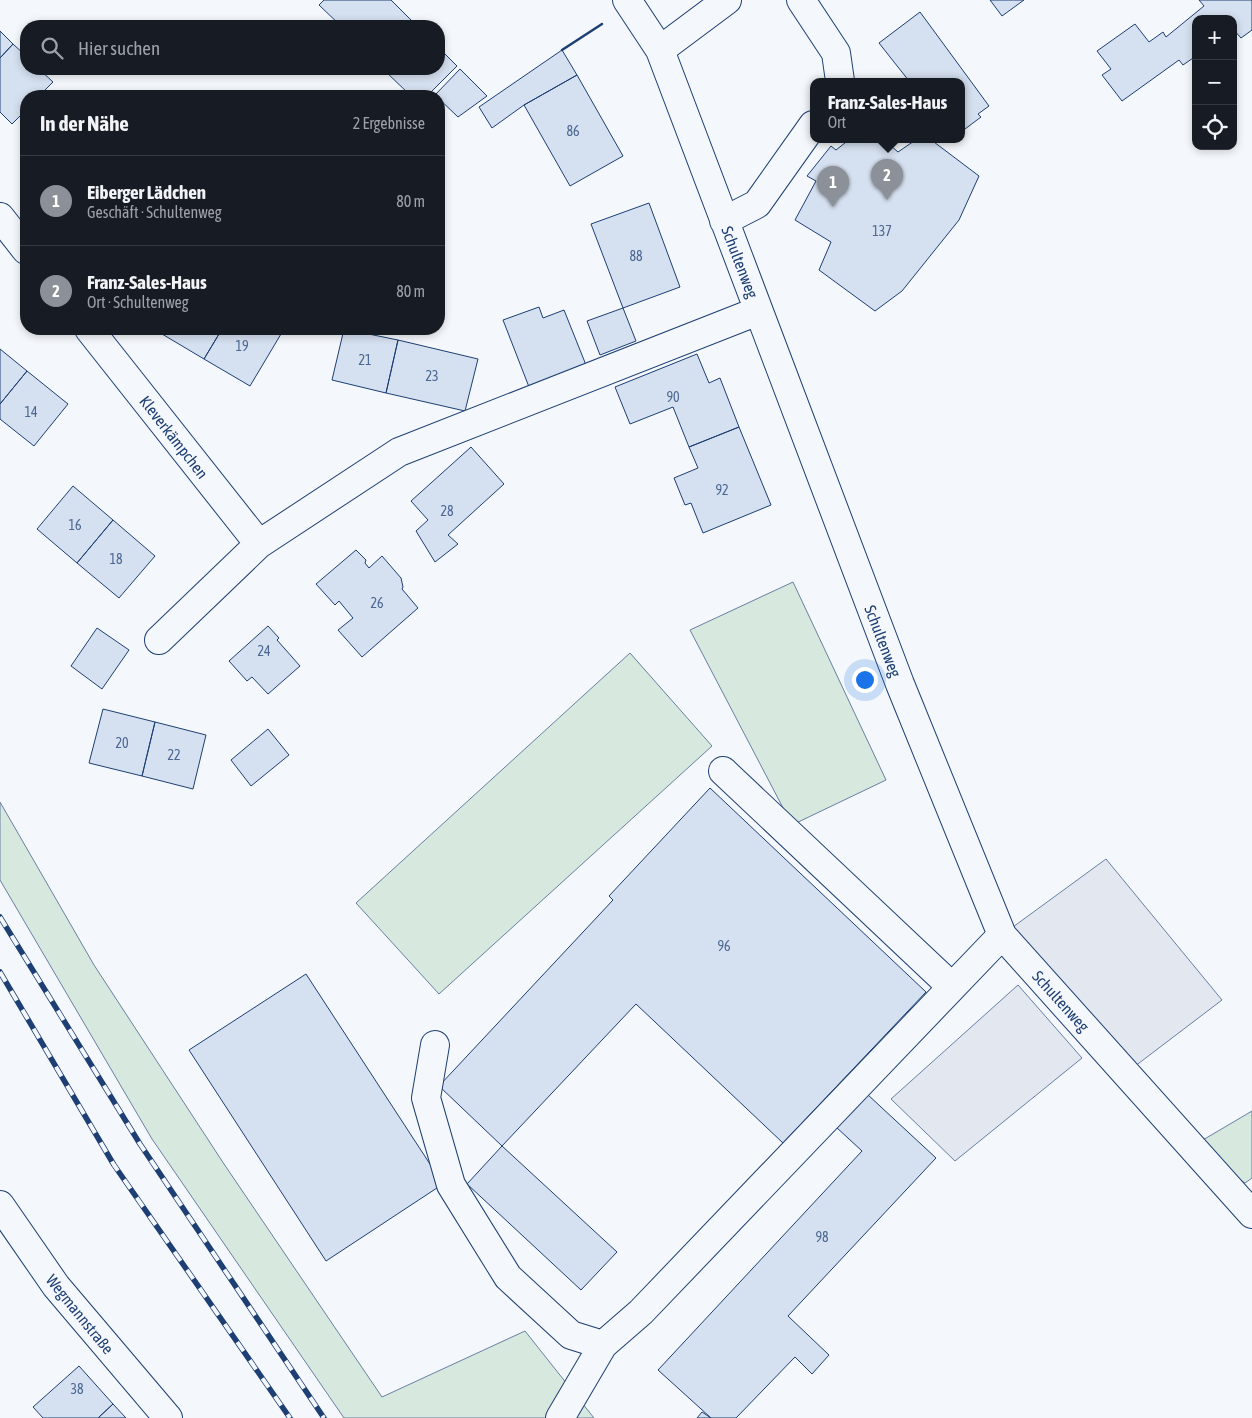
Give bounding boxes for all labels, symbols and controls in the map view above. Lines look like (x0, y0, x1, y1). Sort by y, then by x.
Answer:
map controls (1192, 15, 1237, 150)
button: + (1192, 15, 1237, 60)
search box (20, 20, 445, 75)
icon: search (38, 34, 66, 62)
text: Hier suchen (78, 37, 160, 59)
button: − (1192, 60, 1237, 105)
popup (810, 78, 965, 143)
text: Franz-Sales-Haus (828, 91, 947, 113)
button: locate (1192, 105, 1237, 150)
text: In der Nähe (40, 111, 129, 135)
text: Ort (828, 113, 846, 131)
text: 2 Ergebnisse (353, 114, 425, 132)
house number: 86 (566, 123, 580, 139)
pin: 2 (871, 159, 903, 200)
pin: 1 (817, 166, 849, 207)
text: Eiberger Lädchen (87, 181, 206, 203)
text: 1 (52, 192, 60, 210)
text: 80 m (396, 192, 425, 210)
text: Geschäft · Schultenweg (87, 203, 222, 221)
house number: 137 (872, 223, 892, 239)
street label: Schultenweg (717, 224, 762, 301)
house number: 88 (629, 248, 643, 264)
text: Franz-Sales-Haus (87, 271, 207, 293)
text: 2 (52, 282, 60, 300)
text: 80 m (396, 282, 425, 300)
text: Ort · Schultenweg (87, 293, 189, 311)
house number: 19 (235, 338, 249, 354)
house number: 21 (358, 352, 372, 368)
house number: 23 (425, 368, 439, 384)
house number: 90 (666, 389, 680, 405)
street label: Kleverkämpchen (135, 392, 212, 482)
house number: 14 (24, 404, 38, 420)
house number: 92 (715, 482, 729, 498)
house number: 28 (440, 503, 454, 519)
house number: 16 (68, 517, 82, 533)
house number: 18 (109, 551, 123, 567)
house number: 26 (370, 595, 384, 611)
street label: Schultenweg (860, 603, 905, 680)
house number: 24 (257, 643, 271, 659)
your location (852, 667, 878, 693)
house number: 20 (115, 735, 129, 751)
house number: 22 (167, 747, 181, 763)
house number: 96 (717, 938, 731, 954)
street label: Schultenweg (1028, 967, 1093, 1036)
house number: 98 (815, 1229, 829, 1245)
street label: Wegmannstraße (42, 1271, 117, 1358)
house number: 38 (70, 1381, 84, 1397)

